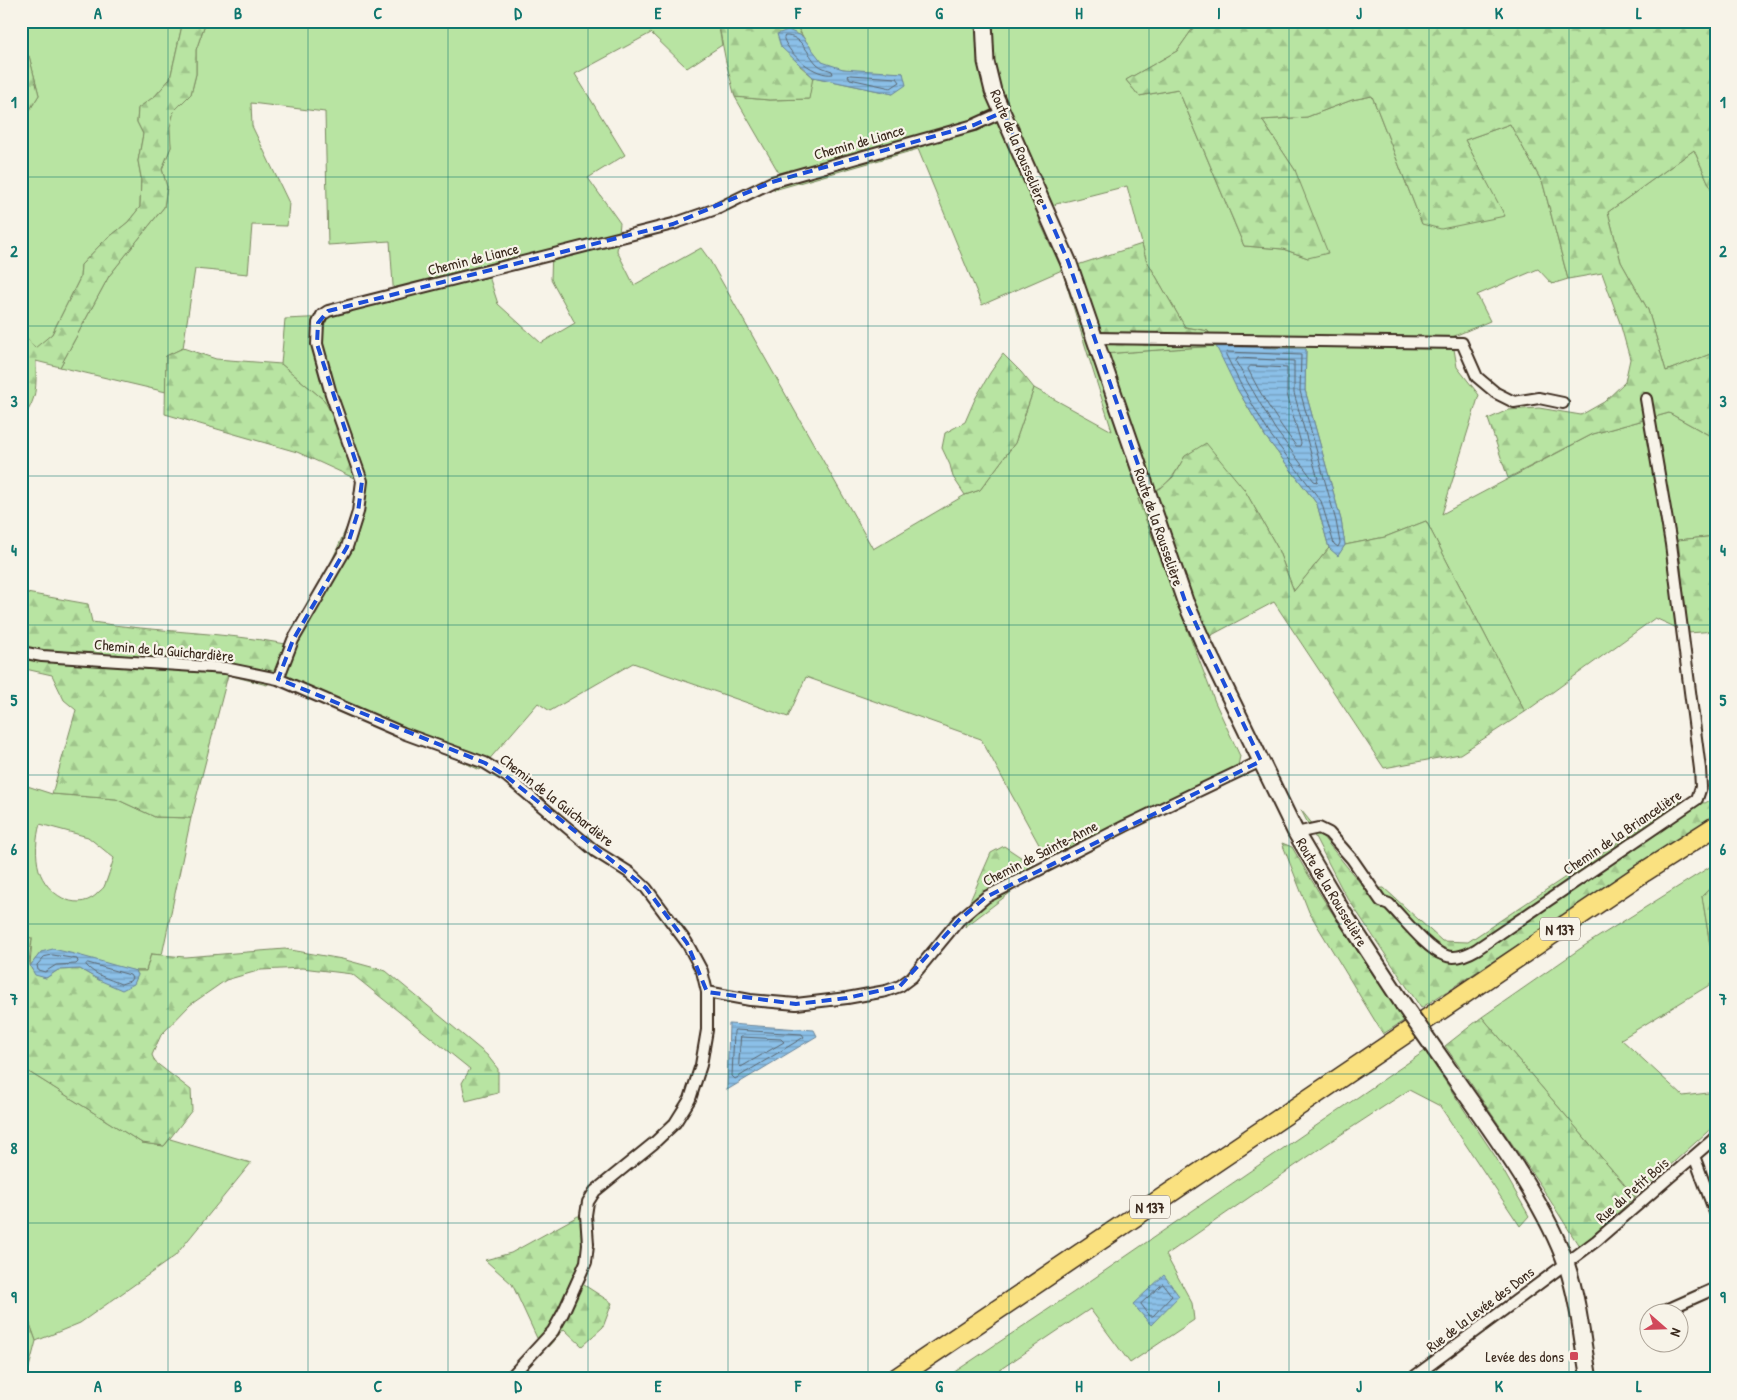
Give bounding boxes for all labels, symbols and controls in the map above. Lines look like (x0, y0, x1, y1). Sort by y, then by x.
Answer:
text: A (94, 2, 102, 24)
text: B (234, 2, 242, 24)
text: C (374, 2, 383, 24)
text: D (514, 2, 522, 24)
text: E (654, 2, 662, 24)
text: F (794, 2, 802, 24)
text: G (935, 2, 943, 24)
text: H (1075, 2, 1083, 24)
text: I (1217, 2, 1221, 24)
text: J (1356, 2, 1362, 24)
text: K (1495, 2, 1504, 24)
text: L (1636, 2, 1642, 24)
street label: Route de la Rousselière (985, 86, 1053, 208)
text: 1 (11, 91, 17, 113)
text: 1 (1720, 91, 1726, 113)
street label: Chemin de Liance (811, 119, 907, 165)
street label: Chemin de Liance (425, 238, 521, 280)
text: 2 (10, 240, 18, 262)
text: 2 (1719, 240, 1727, 262)
text: 3 (10, 390, 18, 412)
text: 3 (1719, 390, 1727, 412)
street label: Route de la Rousselière (1129, 465, 1189, 589)
text: 4 (11, 539, 17, 561)
text: 4 (1720, 539, 1726, 561)
street label: Chemin de la Guichardière (93, 633, 235, 667)
text: 5 (11, 689, 18, 711)
text: 5 (1720, 689, 1727, 711)
street label: Chemin de la Guichardière (495, 749, 619, 851)
street label: Chemin de la Briancelière (1558, 784, 1686, 880)
street label: Chemin de Sainte-Anne (979, 815, 1101, 891)
street label: Route de la Rousselière (1291, 834, 1373, 950)
text: 6 (11, 838, 18, 860)
text: 6 (1720, 838, 1727, 860)
road number: N 137 (1540, 918, 1580, 941)
text: 7 (9, 988, 18, 1010)
text: 7 (1718, 988, 1727, 1010)
text: 8 (11, 1137, 18, 1159)
text: 8 (1720, 1137, 1727, 1159)
street label: Rue du Petit Bois (1591, 1152, 1673, 1228)
road number: N 137 (1130, 1196, 1170, 1218)
street label: Rue de la Levée des Dons (1422, 1261, 1539, 1357)
text: 9 (11, 1286, 17, 1308)
text: 9 (1720, 1286, 1726, 1308)
north arrow (1640, 1302, 1690, 1352)
text: N (1666, 1326, 1687, 1340)
place label: Levée des dons (1486, 1346, 1564, 1367)
marker: Levée des dons (1568, 1350, 1580, 1362)
text: A (94, 1375, 102, 1397)
text: B (234, 1375, 242, 1397)
text: C (374, 1375, 383, 1397)
text: D (514, 1375, 522, 1397)
text: E (654, 1375, 662, 1397)
text: F (794, 1375, 802, 1397)
text: G (935, 1375, 943, 1397)
text: H (1075, 1375, 1083, 1397)
text: I (1217, 1375, 1221, 1397)
text: J (1356, 1375, 1362, 1397)
text: K (1495, 1375, 1504, 1397)
text: L (1636, 1375, 1642, 1397)

